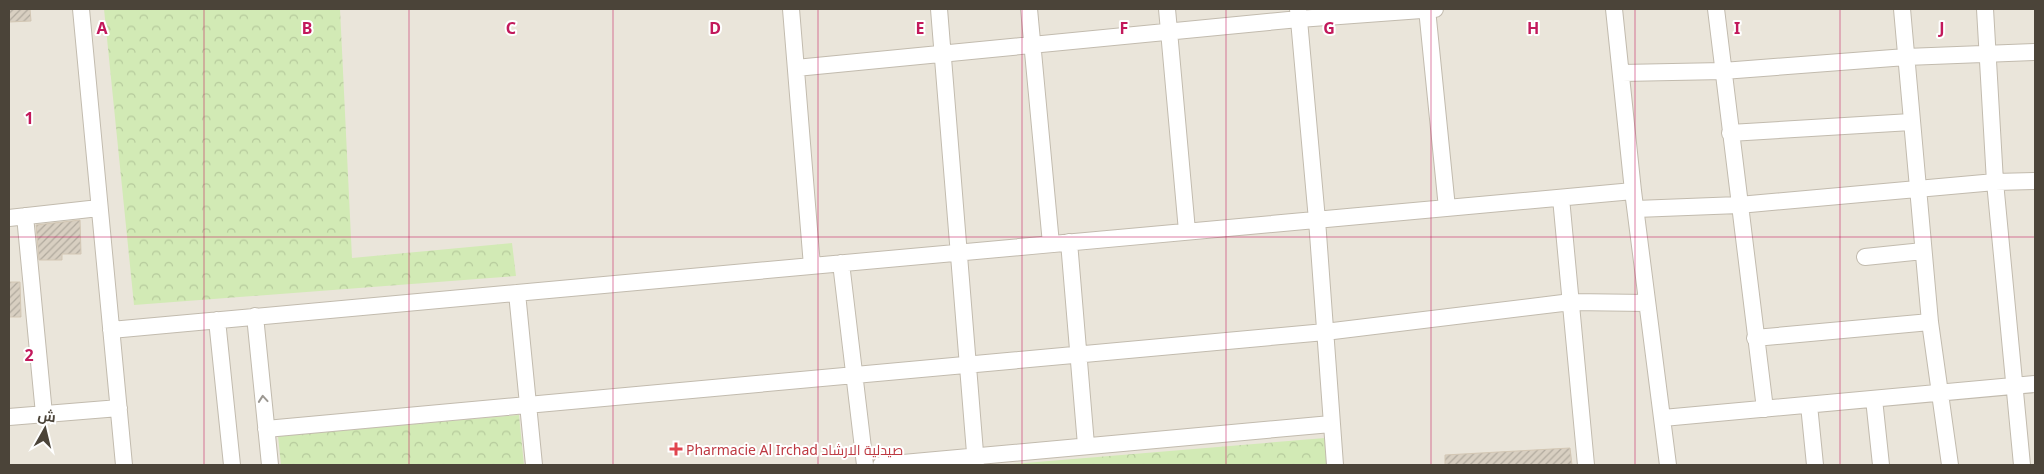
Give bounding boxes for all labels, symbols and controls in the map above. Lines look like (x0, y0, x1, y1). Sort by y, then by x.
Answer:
text: A (96, 17, 108, 39)
text: B (302, 17, 312, 39)
text: C (506, 17, 516, 39)
text: D (709, 17, 721, 39)
text: E (916, 17, 925, 39)
text: F (1120, 17, 1128, 39)
text: G (1323, 17, 1335, 39)
text: H (1527, 17, 1539, 39)
text: I (1734, 17, 1740, 39)
text: J (1937, 17, 1945, 39)
text: 1 (24, 107, 34, 129)
text: 2 (24, 344, 34, 366)
one-way arrow (258, 395, 269, 403)
north arrow (20, 404, 70, 454)
text: ش (37, 405, 57, 426)
place label: Pharmacie Al Irchad صيدلية الارشاد (686, 440, 903, 459)
marker: Pharmacie Al Irchad صيدلية الارشاد (670, 443, 682, 455)

